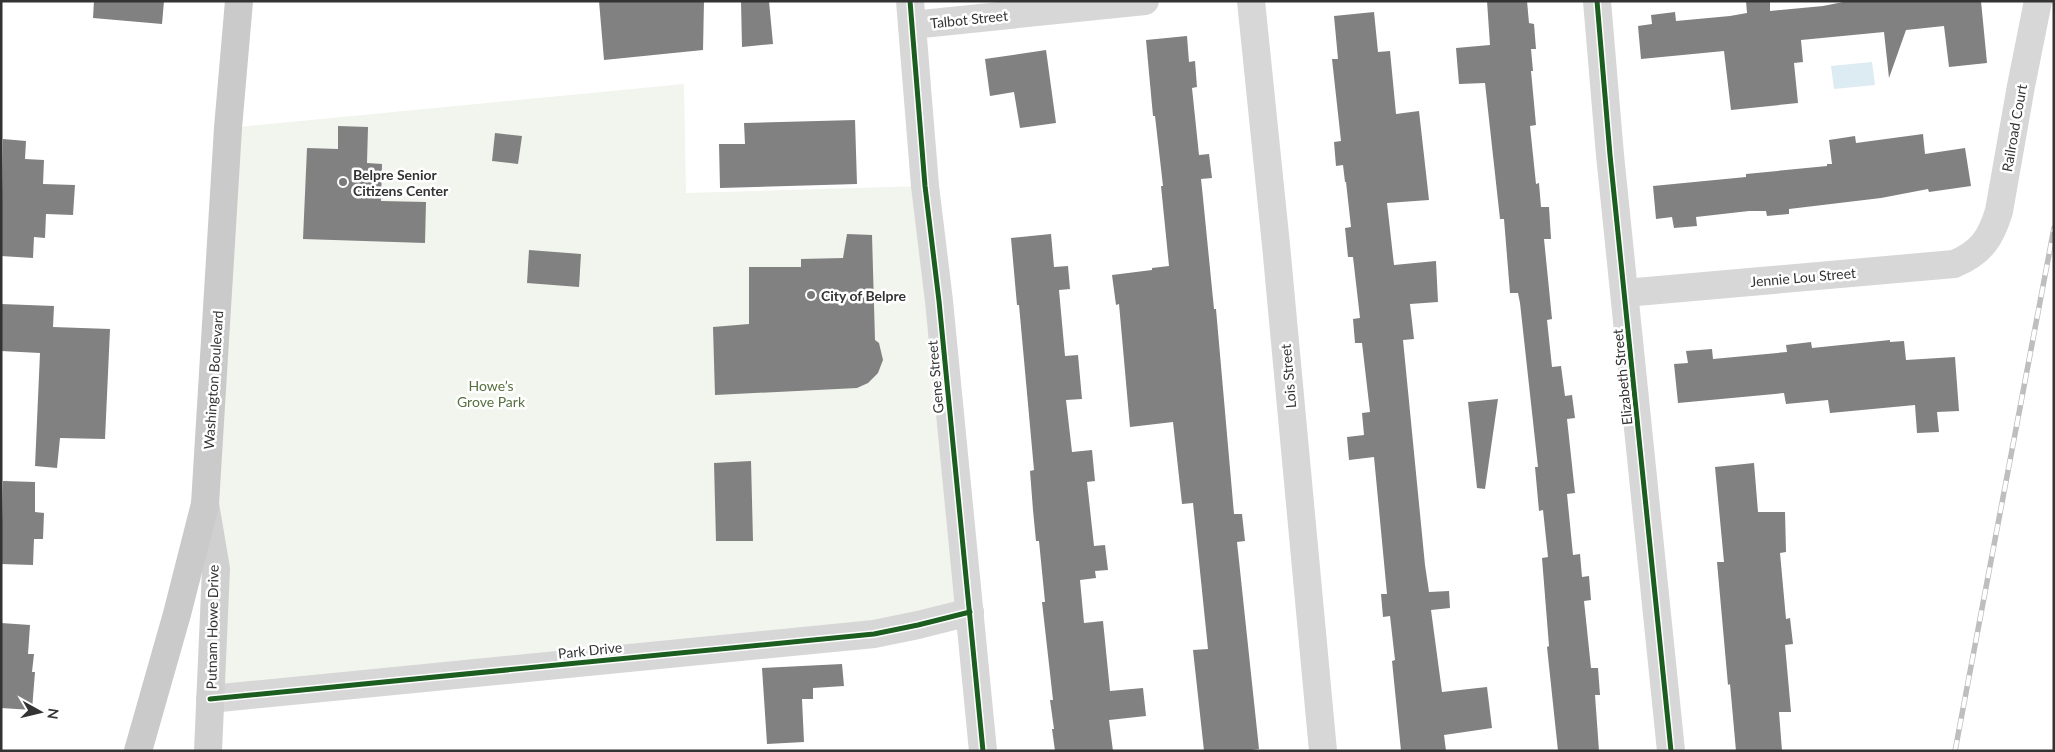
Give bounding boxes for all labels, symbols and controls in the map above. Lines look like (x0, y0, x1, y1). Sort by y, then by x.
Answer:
street label: Talbot Street (929, 6, 1009, 32)
street label: Railroad Court (1998, 83, 2030, 173)
place label: Belpre Senior Citizens Center (353, 166, 449, 199)
marker: Belpre Senior Citizens Center (337, 176, 349, 188)
street label: Jennie Lou Street (1750, 264, 1856, 290)
place label: City of Belpre (821, 287, 907, 304)
marker: City of Belpre (805, 289, 817, 301)
street label: Washington Boulevard (200, 310, 226, 450)
street label: Elizabeth Street (1609, 328, 1635, 426)
street label: Gene Street (923, 340, 947, 414)
street label: Lois Street (1277, 343, 1299, 409)
park label: Howe’s Grove Park (457, 377, 526, 410)
street label: Putnam Howe Drive (202, 565, 222, 689)
street label: Park Drive (557, 638, 623, 662)
north arrow (15, 687, 65, 737)
text: N (44, 707, 63, 720)

